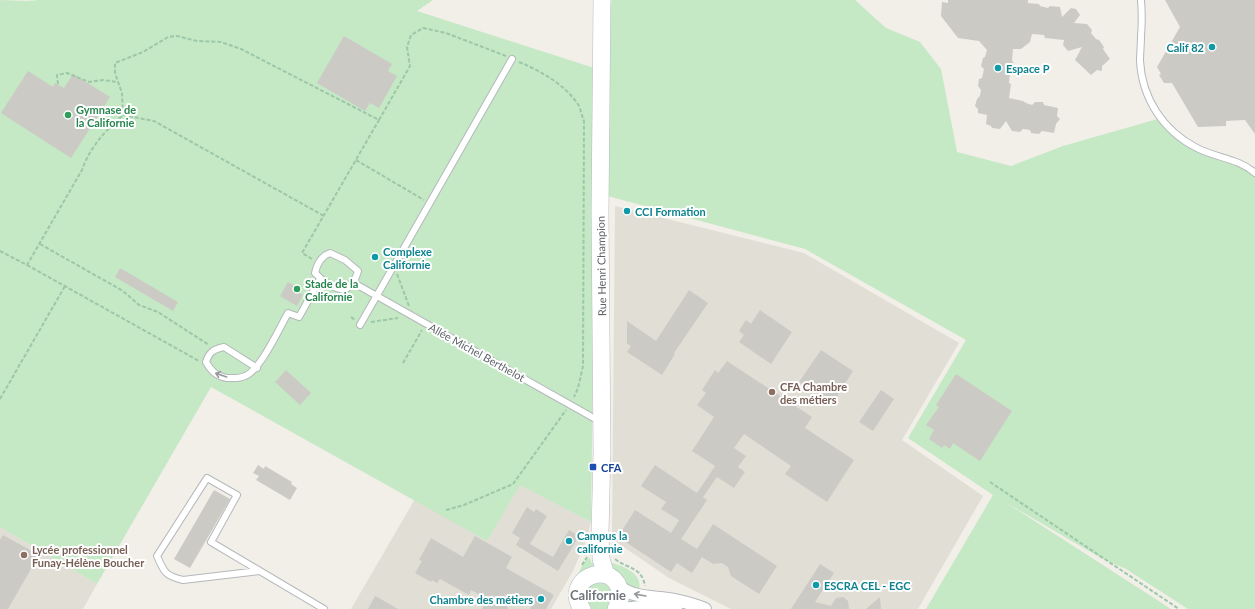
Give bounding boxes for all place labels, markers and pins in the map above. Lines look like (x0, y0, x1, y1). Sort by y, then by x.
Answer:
place label: Calif 82 (1166, 41, 1204, 54)
marker: Calif 82 (1207, 42, 1217, 52)
place label: Espace P (1006, 62, 1050, 75)
marker: Espace P (993, 63, 1003, 73)
place label: Gymnase de la Californie (76, 103, 136, 129)
marker: Gymnase de la Californie (63, 110, 73, 120)
place label: CCI Formation (635, 205, 706, 218)
marker: CCI Formation (622, 206, 632, 216)
place label: Complexe Californie (383, 245, 432, 271)
marker: Complexe Californie (370, 252, 380, 262)
place label: Stade de la Californie (305, 277, 358, 303)
marker: Stade de la Californie (292, 284, 302, 294)
place label: CFA Chambre des métiers (780, 380, 847, 406)
marker: CFA Chambre des métiers (767, 387, 777, 397)
place label: CFA (601, 461, 622, 474)
marker: CFA (588, 462, 598, 472)
place label: Campus la californie (577, 529, 627, 555)
marker: Campus la californie (564, 536, 574, 546)
place label: Lycée professionnel Funay-Hélène Boucher (32, 543, 145, 569)
marker: Lycée professionnel Funay-Hélène Boucher (19, 550, 29, 560)
place label: ESCRA CEL - EGC (824, 579, 911, 592)
marker: ESCRA CEL - EGC (811, 580, 821, 590)
place label: Chambre des métiers (429, 593, 533, 606)
marker: Chambre des métiers (536, 594, 546, 604)

